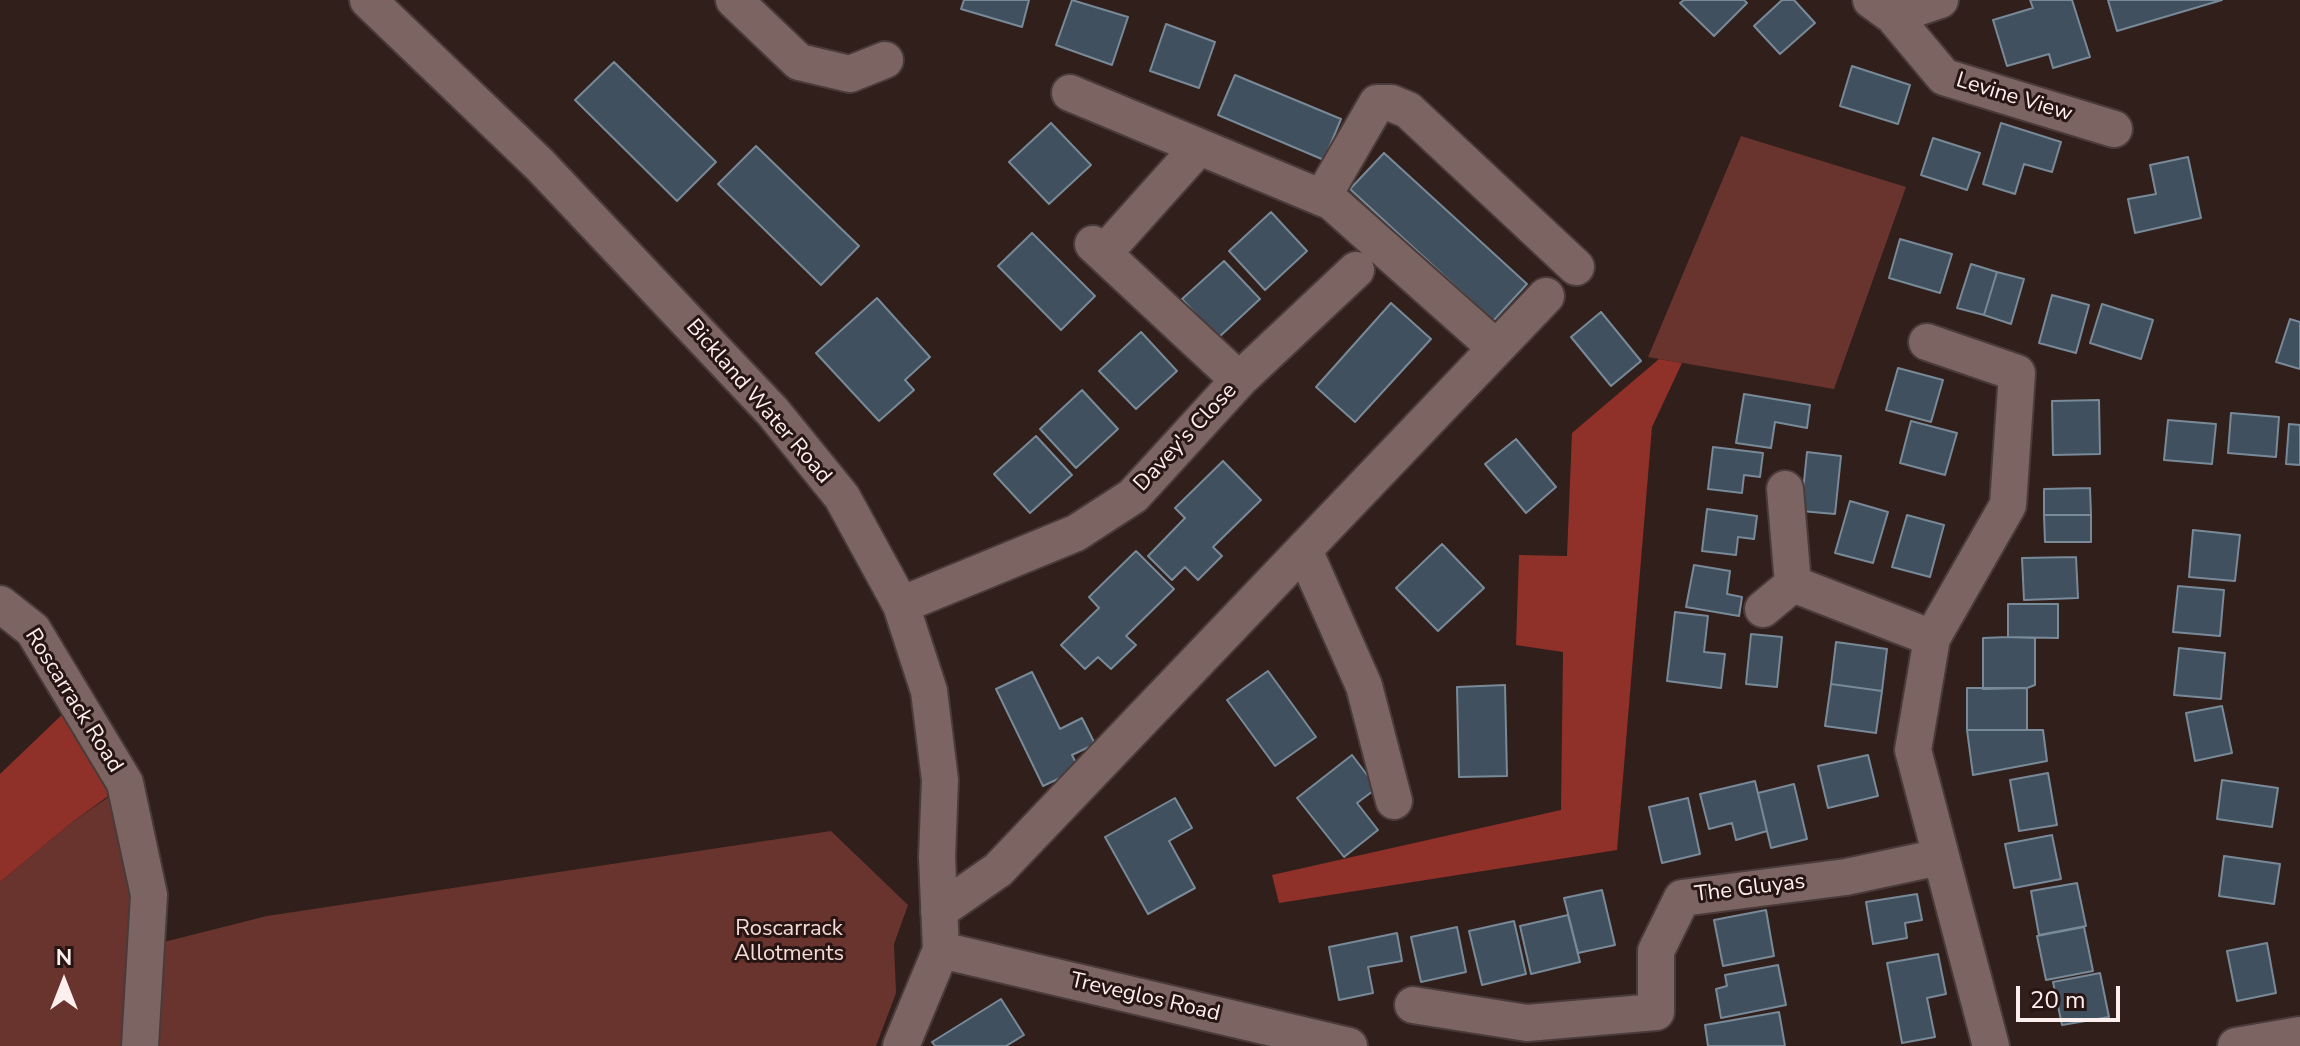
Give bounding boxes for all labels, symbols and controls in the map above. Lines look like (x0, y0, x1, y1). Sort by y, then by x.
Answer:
street label: Levine View (1953, 68, 2075, 128)
street label: Bickland Water Road (679, 314, 837, 490)
street label: Davey's Close (1129, 378, 1243, 498)
street label: Roscarrack Road (18, 624, 128, 778)
street label: The Gluyas (1693, 869, 1807, 909)
park label: Roscarrack Allotments (734, 917, 844, 968)
north arrow (24, 942, 104, 1022)
text: N (56, 943, 72, 973)
street label: Treveglos Road (1068, 968, 1222, 1028)
scale bar (2020, 970, 2124, 1020)
text: 20 m (2030, 984, 2086, 1016)

